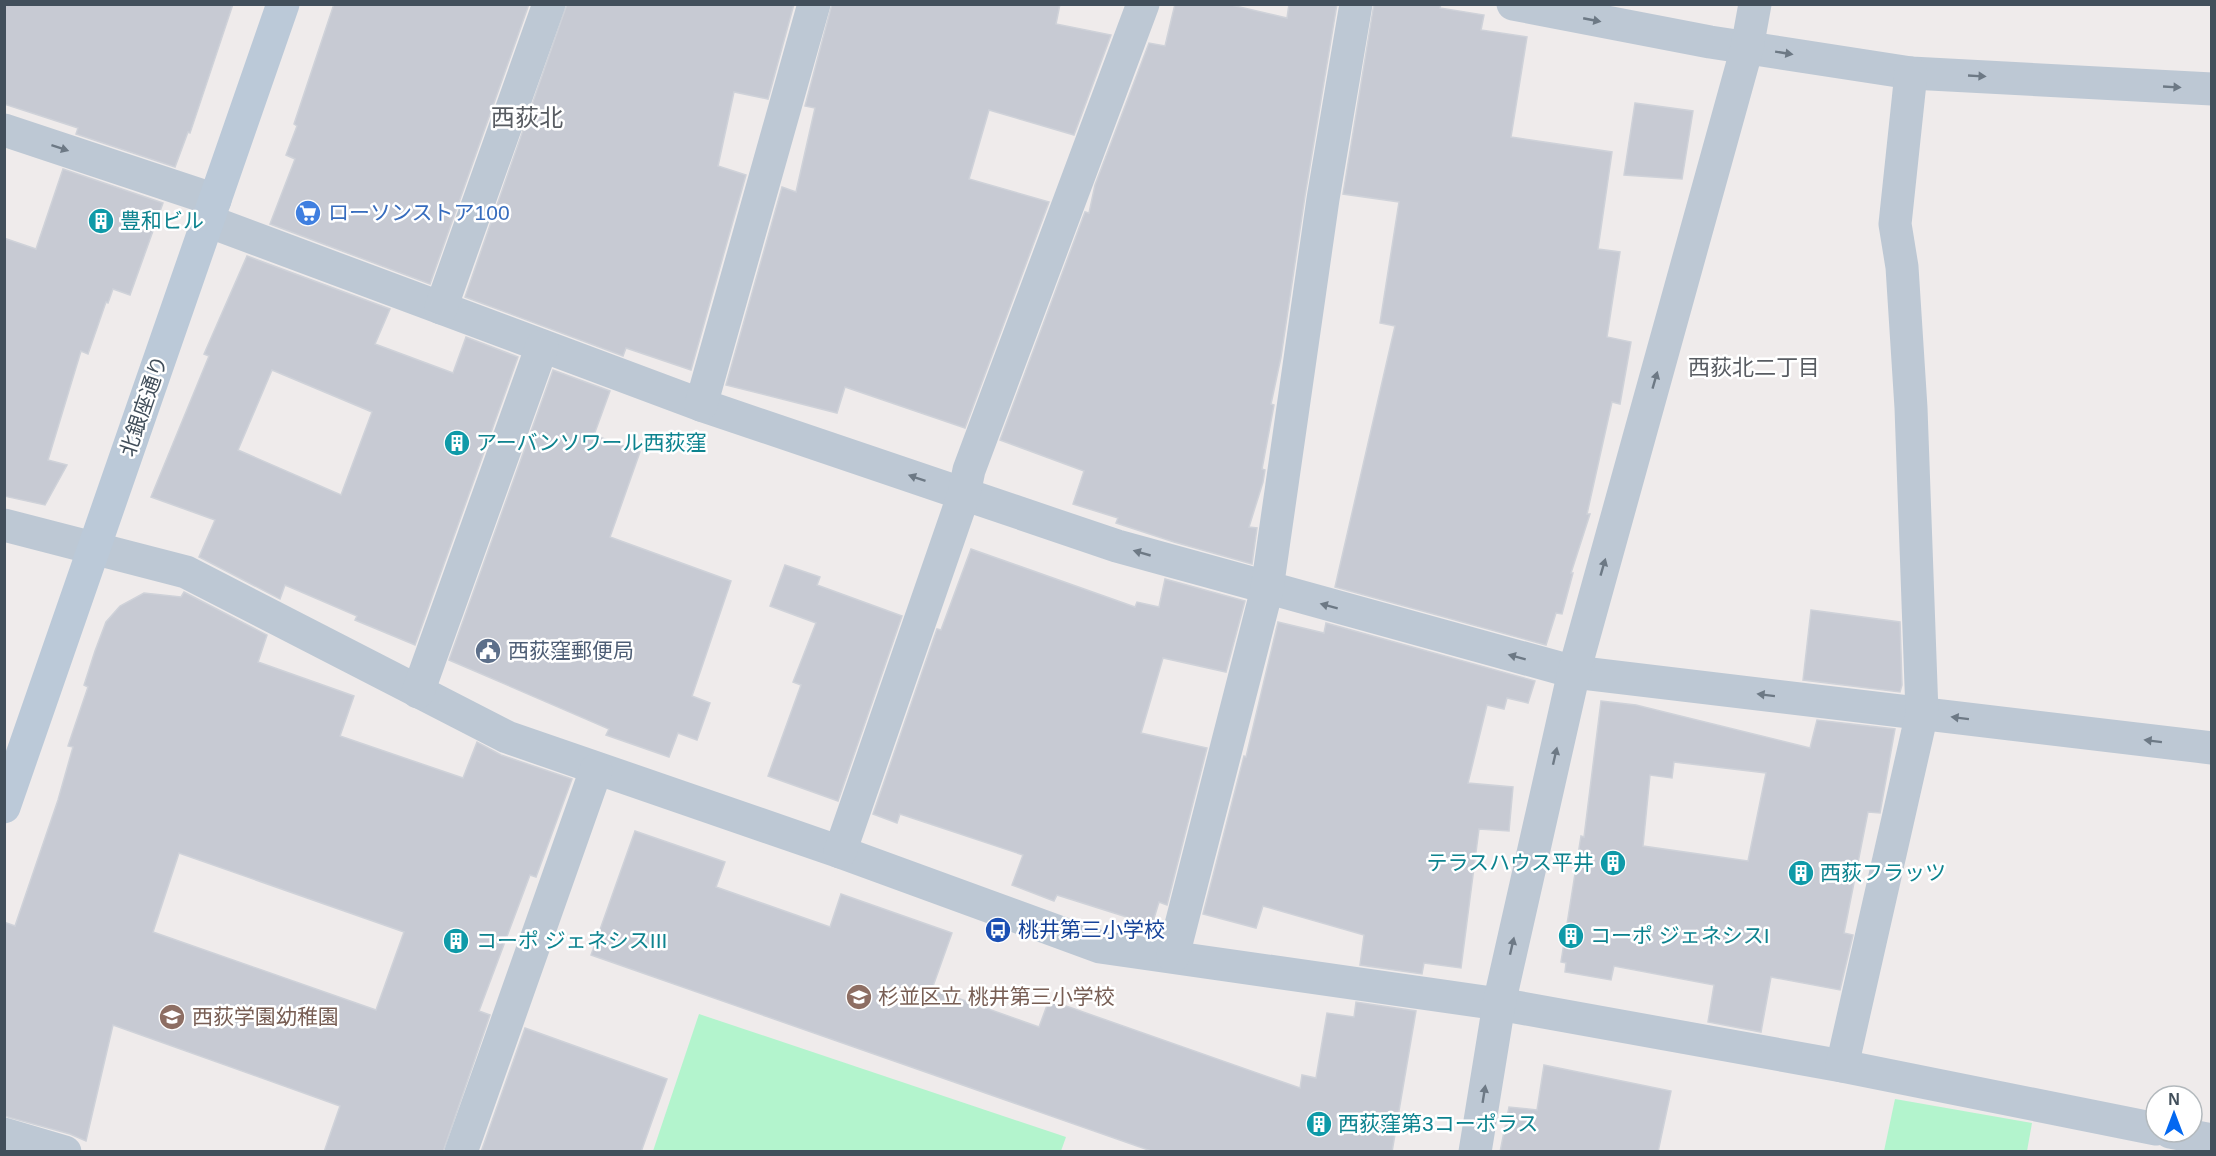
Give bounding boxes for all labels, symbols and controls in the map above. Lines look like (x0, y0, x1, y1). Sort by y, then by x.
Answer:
one-way arrow (1582, 16, 1601, 25)
one-way arrow (1774, 49, 1793, 58)
one-way arrow (1968, 72, 1987, 81)
one-way arrow (2162, 82, 2181, 91)
district label: 西荻北 (491, 104, 563, 131)
one-way arrow (51, 144, 69, 153)
supermarket icon: ローソンストア100 (293, 198, 323, 228)
place label: ローソンストア100 (328, 201, 510, 224)
building icon: 豊和ビル (86, 206, 116, 236)
place label: 豊和ビル (120, 209, 204, 232)
street label: 北銀座通り (116, 352, 171, 459)
district label: 西荻北二丁目 (1688, 355, 1820, 380)
one-way arrow (1651, 370, 1660, 388)
building icon: アーバンソワール西荻窪 (442, 428, 472, 458)
place label: アーバンソワール西荻窪 (476, 431, 707, 454)
one-way arrow (908, 473, 926, 483)
one-way arrow (1132, 548, 1150, 557)
one-way arrow (1599, 558, 1608, 576)
one-way arrow (1320, 600, 1338, 610)
public building icon: 西荻窪郵便局 (473, 636, 503, 666)
place label: 西荻窪郵便局 (508, 639, 634, 662)
one-way arrow (1508, 652, 1526, 661)
one-way arrow (1757, 690, 1776, 700)
one-way arrow (1950, 713, 1969, 723)
one-way arrow (2144, 736, 2163, 746)
one-way arrow (1551, 747, 1560, 766)
building icon: テラスハウス平井 (1598, 848, 1628, 878)
place label: テラスハウス平井 (1426, 851, 1594, 874)
building icon: 西荻フラッツ (1786, 858, 1816, 888)
place label: 西荻フラッツ (1820, 861, 1946, 884)
bus stop icon: 桃井第三小学校 (983, 915, 1013, 945)
place label: 桃井第三小学校 (1018, 918, 1165, 941)
building icon: コーポ ジェネシスI (1556, 921, 1586, 951)
place label: コーポ ジェネシスI (1590, 924, 1770, 947)
building icon: コーポ ジェネシスIII (441, 926, 471, 956)
place label: コーポ ジェネシスIII (476, 929, 667, 952)
one-way arrow (1507, 937, 1517, 956)
school or university icon: 杉並区立 桃井第三小学校 (844, 982, 874, 1012)
place label: 杉並区立 桃井第三小学校 (878, 985, 1115, 1008)
school or university icon: 西荻学園幼稚園 (157, 1002, 187, 1032)
place label: 西荻学園幼稚園 (192, 1005, 339, 1028)
one-way arrow (1480, 1084, 1489, 1103)
north arrow (2144, 1084, 2204, 1144)
text: N (2168, 1091, 2180, 1108)
building icon: 西荻窪第3コーポラス (1304, 1109, 1334, 1139)
place label: 西荻窪第3コーポラス (1338, 1112, 1538, 1135)

